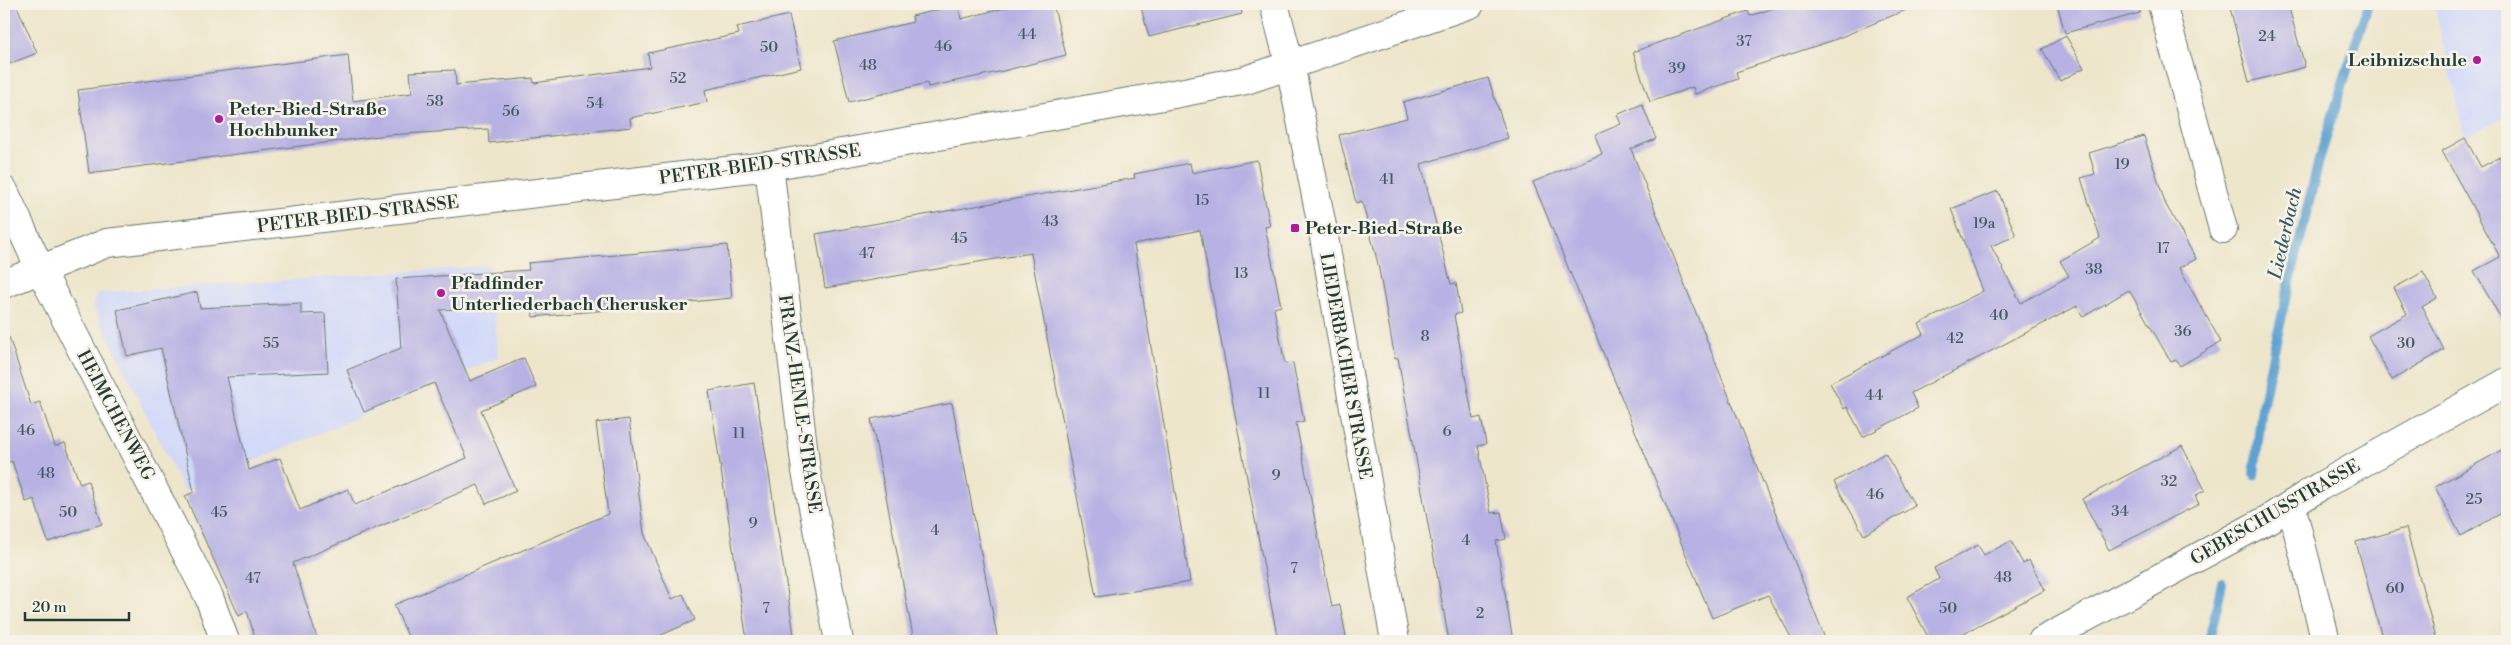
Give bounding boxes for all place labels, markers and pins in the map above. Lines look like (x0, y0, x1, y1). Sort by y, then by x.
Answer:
place label: Leibnizschule (2348, 49, 2467, 72)
marker: Leibnizschule (2471, 54, 2483, 66)
place label: Peter-Bied-Straße Hochbunker (229, 98, 387, 142)
marker: Peter-Bied-Straße Hochbunker (213, 113, 225, 125)
place label: Peter-Bied-Straße (1305, 217, 1463, 240)
marker: Peter-Bied-Straße (1289, 222, 1301, 234)
place label: Pfadfinder Unterliederbach Cherusker (451, 272, 688, 316)
marker: Pfadfinder Unterliederbach Cherusker (435, 287, 447, 299)

